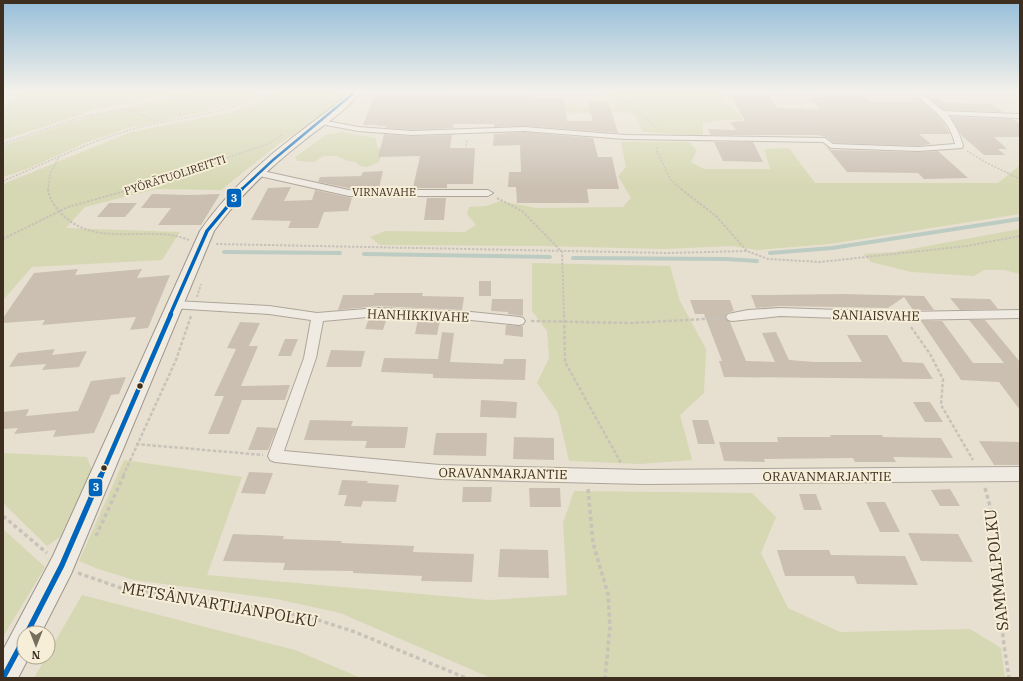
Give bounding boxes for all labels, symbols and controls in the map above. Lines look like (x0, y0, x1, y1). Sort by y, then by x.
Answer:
street label: PYÖRÄTUOLIREITTI (122, 152, 228, 198)
street label: VIRNAVAHE (352, 185, 416, 199)
line badge: 3 (226, 188, 242, 208)
text: 3 (231, 191, 237, 205)
street label: HANHIKKIVAHE (367, 305, 469, 326)
street label: SANIAISVAHE (832, 306, 920, 325)
unlabelled marker (135, 381, 145, 391)
unlabelled marker (99, 463, 109, 473)
street label: ORAVANMARJANTIE (438, 464, 568, 483)
street label: ORAVANMARJANTIE (763, 468, 891, 485)
line badge: 3 (88, 478, 103, 497)
text: 3 (93, 480, 99, 494)
street label: SAMMALPOLKU (980, 508, 1012, 632)
street label: METSÄNVARTIJANPOLKU (120, 577, 320, 631)
north arrow (16, 625, 56, 665)
text: N (31, 648, 40, 662)

